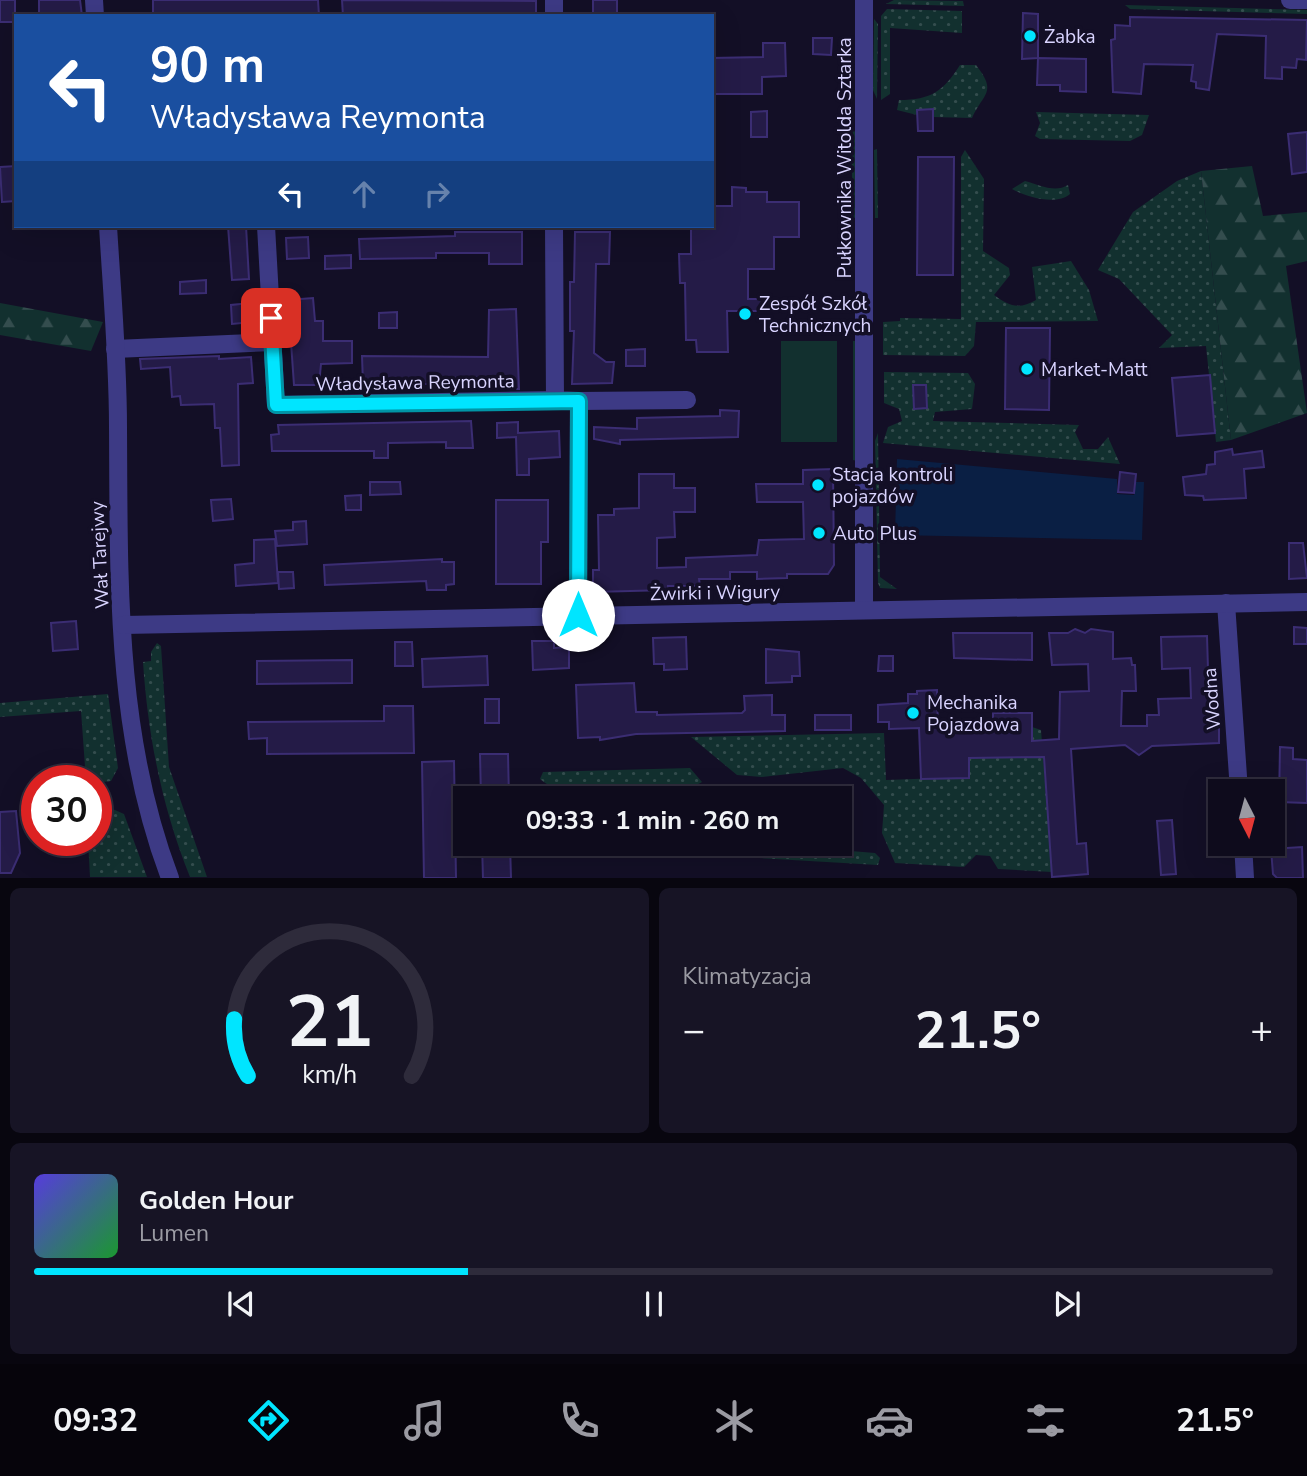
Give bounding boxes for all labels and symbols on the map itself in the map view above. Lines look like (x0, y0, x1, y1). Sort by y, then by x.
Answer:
place label: Żabka (1044, 24, 1096, 50)
marker: Żabka (1022, 28, 1038, 44)
street label: Pułkownika Witolda Sztarka (832, 38, 858, 278)
pin (241, 288, 301, 348)
place label: Zespół Szkół Technicznych (759, 291, 871, 339)
marker: Zespół Szkół Technicznych (737, 306, 753, 322)
place label: Market-Matt (1041, 357, 1148, 383)
marker: Market-Matt (1019, 361, 1035, 377)
street label: Władysława Reymonta (315, 368, 515, 398)
place label: Stacja kontroli pojazdów (832, 462, 953, 510)
marker: Stacja kontroli pojazdów (810, 477, 826, 493)
street label: Wał Tarejwy (84, 500, 116, 609)
place label: Auto Plus (833, 521, 917, 547)
marker: Auto Plus (811, 525, 827, 541)
position arrow (541, 578, 615, 652)
street label: Żwirki i Wigury (650, 579, 781, 607)
street label: Wodna (1197, 667, 1227, 731)
place label: Mechanika Pojazdowa (927, 690, 1020, 738)
marker: Mechanika Pojazdowa (905, 705, 921, 721)
speed limit sign: 30 (21, 765, 112, 856)
north arrow (1208, 779, 1284, 856)

